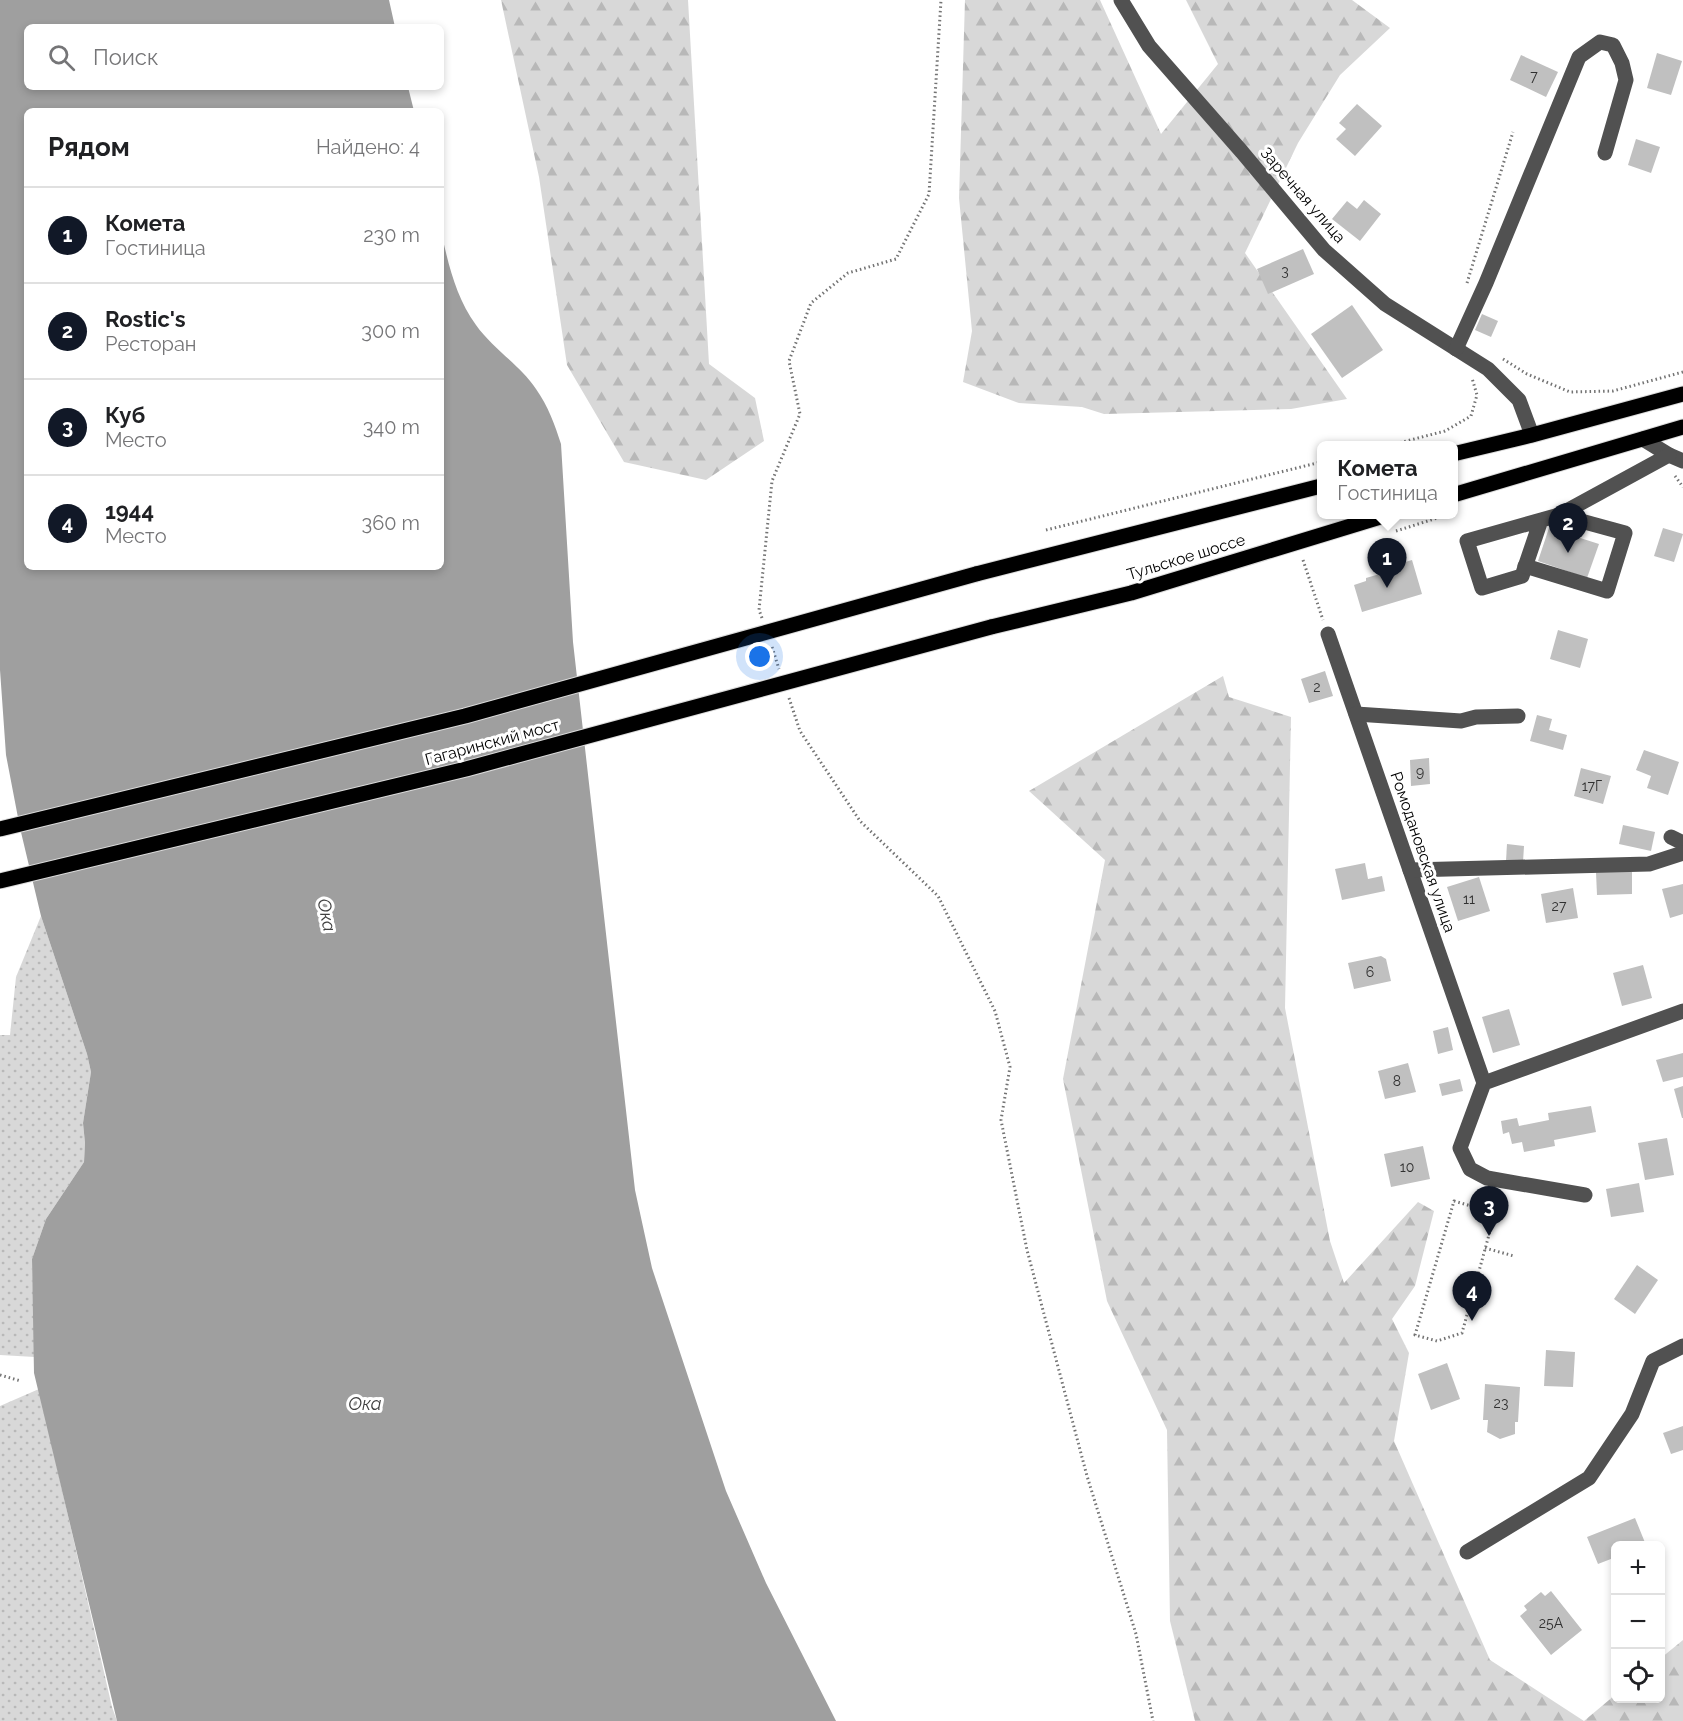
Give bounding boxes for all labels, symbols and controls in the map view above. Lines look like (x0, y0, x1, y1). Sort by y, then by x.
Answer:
search box (24, 24, 444, 90)
icon: search (45, 41, 78, 74)
text: Поиск (93, 44, 158, 70)
house number: 7 (1530, 68, 1538, 84)
text: Рядом (48, 132, 130, 162)
text: Найдено: 4 (316, 135, 420, 159)
street label: Заречная улица (1256, 143, 1350, 247)
text: Комета (105, 210, 185, 236)
text: 1 (63, 223, 72, 247)
text: 230 m (363, 223, 420, 247)
text: Гостиница (105, 236, 206, 260)
house number: 3 (1281, 263, 1289, 279)
text: Rostic's (105, 306, 186, 332)
text: 2 (62, 319, 73, 343)
text: 300 m (361, 319, 420, 343)
text: Ресторан (105, 332, 197, 356)
text: Куб (105, 402, 145, 428)
text: 3 (62, 415, 73, 439)
text: 340 m (363, 415, 420, 439)
text: Место (105, 428, 167, 452)
popup (1317, 441, 1458, 519)
text: Комета (1337, 455, 1418, 481)
text: Гостиница (1337, 481, 1438, 505)
text: 1944 (105, 498, 154, 524)
pin: 2 (1548, 504, 1588, 553)
text: 4 (62, 511, 73, 535)
text: 360 m (362, 511, 420, 535)
text: Место (105, 524, 167, 548)
street label: Тульское шоссе (1124, 530, 1248, 584)
pin: 1 (1368, 538, 1406, 588)
your location (745, 642, 774, 671)
house number: 2 (1313, 679, 1321, 695)
street label: Гагаринский мост (423, 715, 562, 769)
house number: 9 (1416, 764, 1424, 780)
street label: Ромодановская улица (1387, 769, 1459, 935)
house number: 17Г (1582, 778, 1602, 794)
house number: 11 (1463, 891, 1475, 907)
water label: Ока (313, 897, 341, 934)
house number: 27 (1552, 898, 1567, 914)
house number: 6 (1366, 964, 1374, 980)
house number: 8 (1393, 1073, 1401, 1089)
house number: 10 (1400, 1159, 1414, 1175)
pin: 3 (1470, 1186, 1508, 1236)
pin: 4 (1452, 1272, 1492, 1321)
water label: Ока (348, 1393, 382, 1414)
house number: 23 (1494, 1395, 1508, 1411)
map controls (1611, 1541, 1665, 1703)
button: + (1611, 1541, 1665, 1595)
button: − (1611, 1595, 1665, 1649)
house number: 25А (1539, 1615, 1564, 1631)
button: locate (1611, 1649, 1665, 1703)

